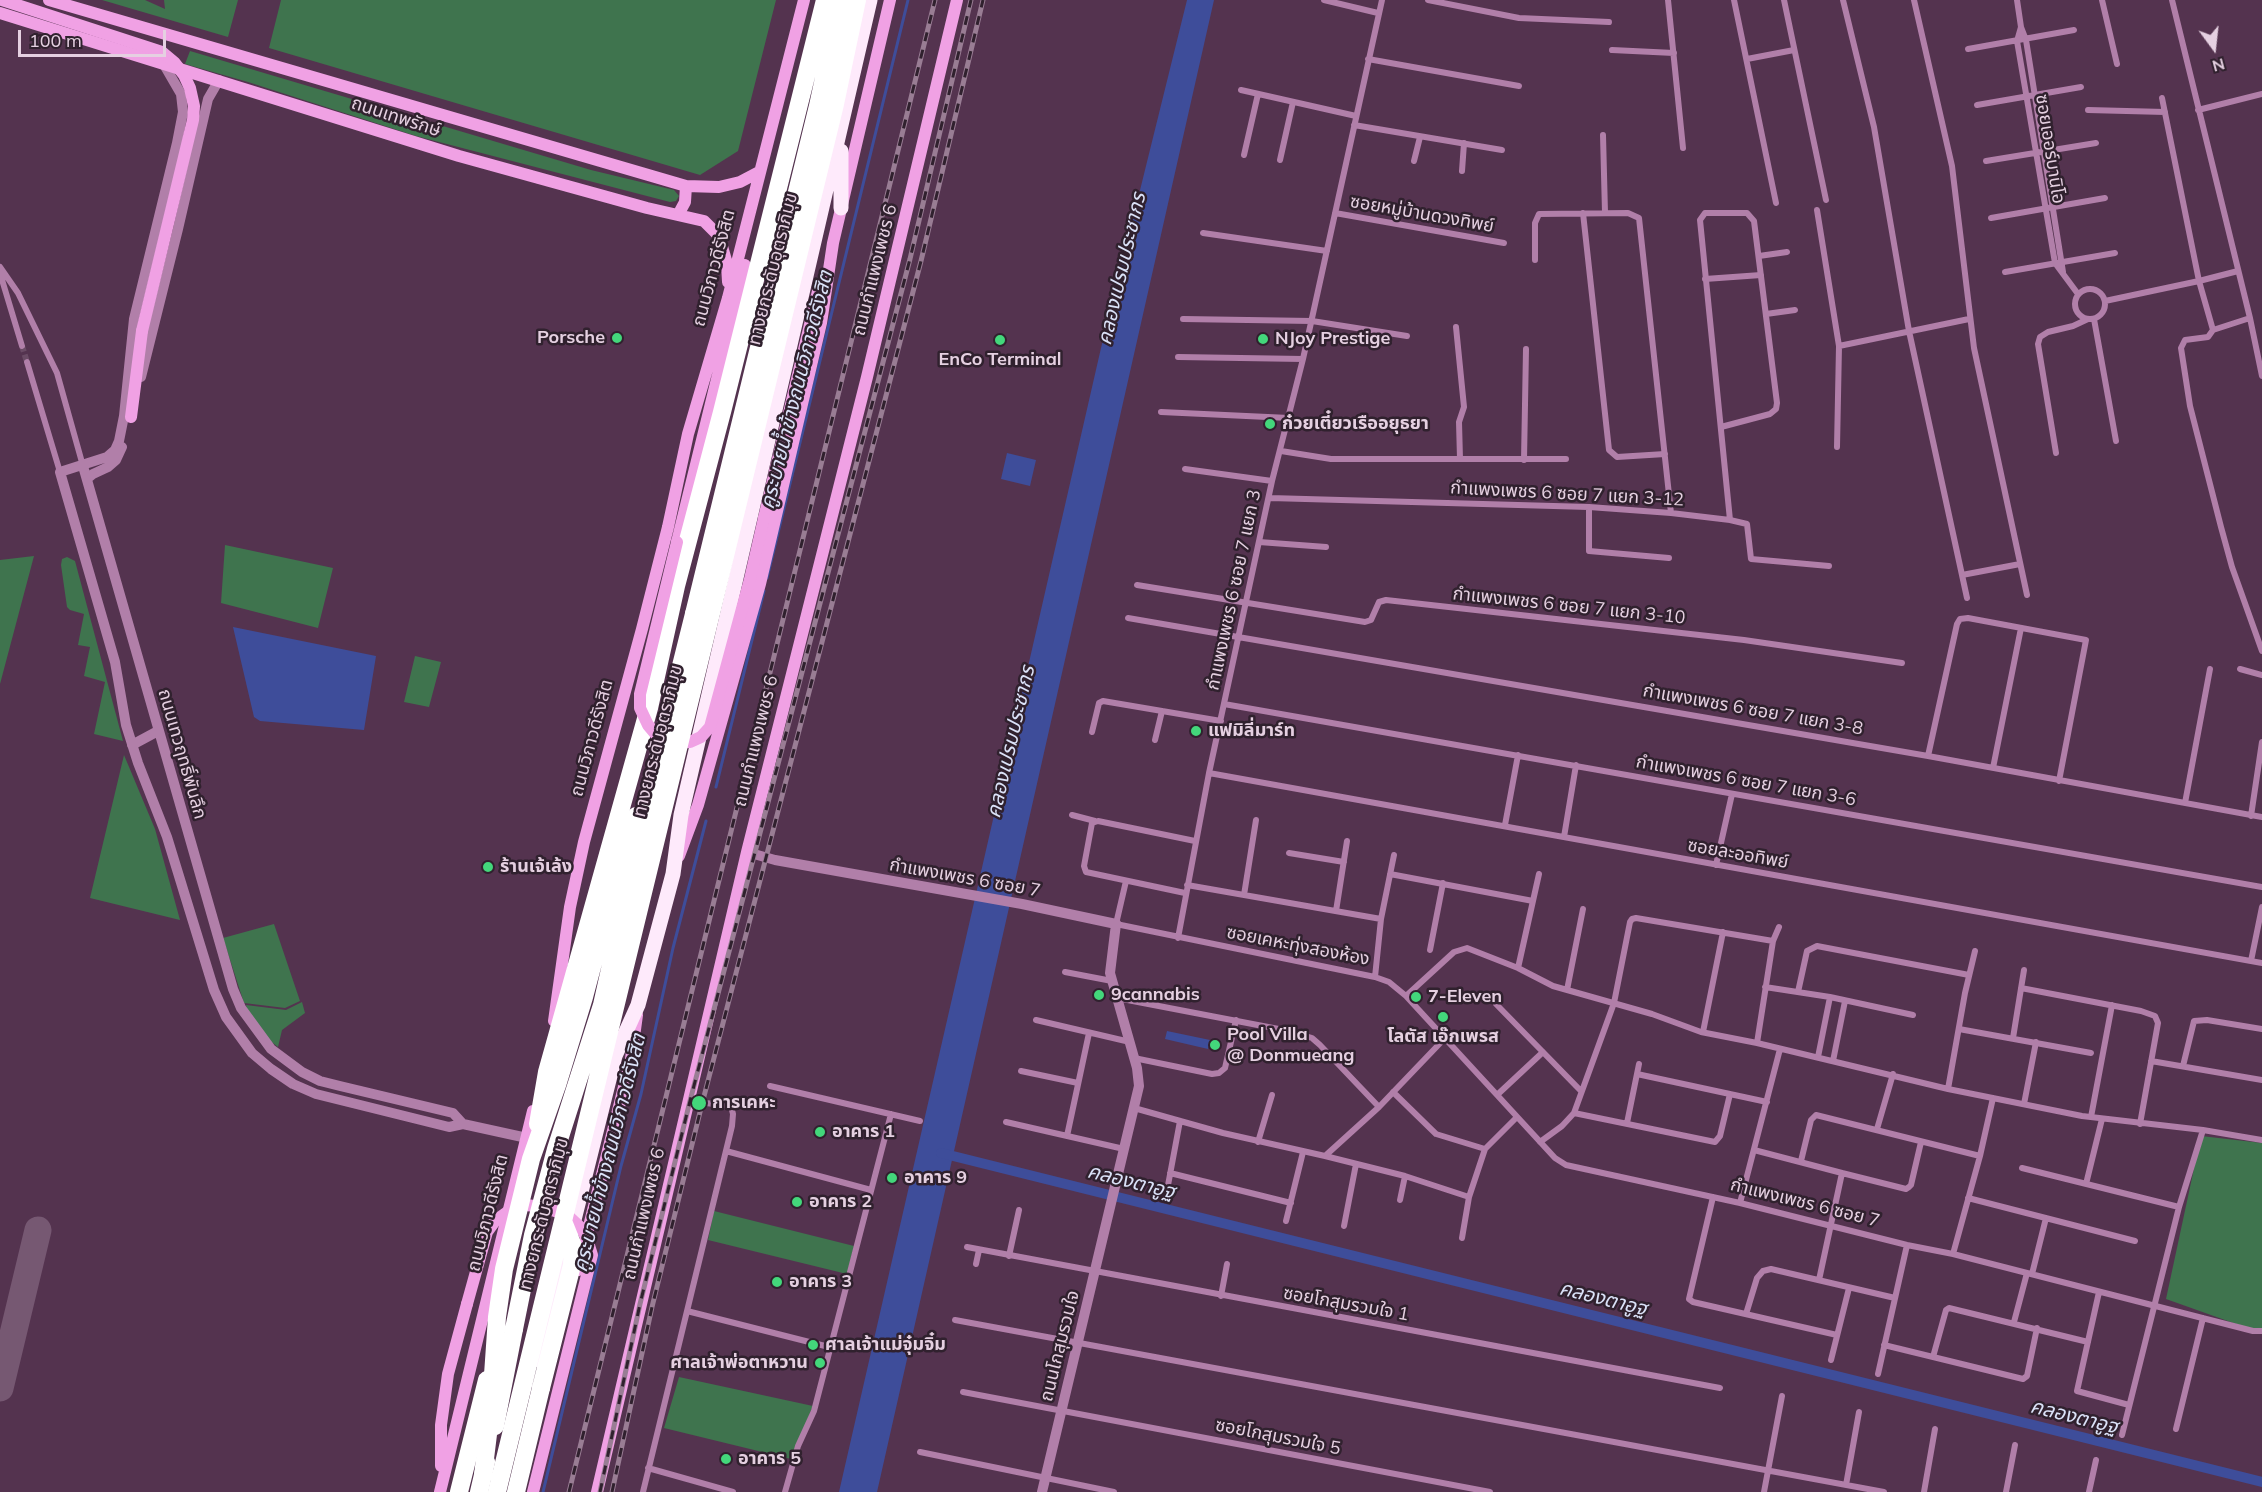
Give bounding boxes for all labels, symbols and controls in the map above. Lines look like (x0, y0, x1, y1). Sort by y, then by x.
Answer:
scale bar (21, 18, 170, 56)
north arrow (2184, 18, 2244, 78)
text: 100 m (29, 29, 82, 52)
text: N (2210, 54, 2227, 77)
street label: ถนนเทพรักษ์ (349, 92, 443, 142)
street label: ซอยเออร์บานิโอ (2031, 93, 2069, 205)
street label: ทางยกระดับอุตราภิมุข (744, 191, 802, 347)
water label: คลองเปรมประชากร (1093, 191, 1151, 347)
street label: ซอยหมู่บ้านดวงทิพย์ (1348, 191, 1496, 237)
street label: ถนนกำแพงเพชร 6 (848, 202, 902, 338)
street label: ถนนวิภาวดีรังสิต (688, 207, 740, 329)
water label: คูระบายน้ำข้างถนนวิภาวดีรังสิต (756, 268, 838, 512)
place label: Porsche (537, 327, 605, 349)
place label: NJoy Prestige (1275, 328, 1390, 350)
marker: Porsche (610, 331, 624, 345)
marker: NJoy Prestige (1256, 332, 1270, 346)
marker: EnCo Terminal (993, 333, 1007, 347)
place label: EnCo Terminal (938, 349, 1062, 371)
place label: ก๋วยเตี๋ยวเรืออยุธยา (1282, 413, 1429, 435)
marker: ก๋วยเตี๋ยวเรืออยุธยา (1263, 417, 1277, 431)
street label: กำแพงเพชร 6 ซอย 7 แยก 3-12 (1450, 477, 1684, 511)
street label: กำแพงเพชร 6 ซอย 7 แยก 3 (1202, 488, 1266, 692)
street label: กำแพงเพชร 6 ซอย 7 แยก 3-10 (1452, 583, 1686, 629)
street label: ทางยกระดับอุตราภิมุข (629, 663, 687, 819)
water label: คลองเปรมประชากร (982, 664, 1040, 820)
street label: ถนนกำแพงเพชร 6 (729, 673, 783, 809)
street label: ถนนวิภาวดีรังสิต (566, 677, 618, 799)
street label: กำแพงเพชร 6 ซอย 7 แยก 3-8 (1641, 680, 1865, 740)
street label: ถนนเทวฤทธิ์พันลึก (153, 687, 211, 821)
place label: แฟมิลี่มาร์ท (1208, 720, 1295, 742)
marker: แฟมิลี่มาร์ท (1189, 724, 1203, 738)
street label: กำแพงเพชร 6 ซอย 7 แยก 3-6 (1634, 751, 1858, 811)
street label: ซอยละออทิพย์ (1686, 834, 1790, 874)
street label: กำแพงเพชร 6 ซอย 7 (888, 854, 1042, 902)
place label: ร้านเจ้เล้ง (500, 856, 572, 878)
marker: ร้านเจ้เล้ง (481, 860, 495, 874)
street label: ซอยเคหะทุ่งสองห้อง (1225, 922, 1371, 970)
place label: 9cannabis (1111, 984, 1200, 1006)
place label: 7-Eleven (1428, 986, 1502, 1008)
marker: 9cannabis (1092, 988, 1106, 1002)
marker: 7-Eleven (1409, 990, 1423, 1004)
marker: โลตัส เอ๊กเพรส (1436, 1010, 1450, 1024)
place label: Pool Villa @ Donmueang (1227, 1024, 1355, 1066)
place label: โลตัส เอ๊กเพรส (1387, 1026, 1499, 1048)
water label: คูระบายน้ำข้างถนนวิภาวดีรังสิต (569, 1031, 651, 1275)
marker: Pool Villa @ Donmueang (1208, 1038, 1222, 1052)
place label: การเคหะ (712, 1092, 776, 1114)
marker: การเคหะ (690, 1094, 708, 1112)
place label: อาคาร 1 (832, 1121, 895, 1143)
marker: อาคาร 1 (813, 1125, 827, 1139)
street label: ทางยกระดับอุตราภิมุข (515, 1136, 573, 1292)
street label: ถนนกำแพงเพชร 6 (618, 1146, 670, 1282)
street label: ถนนวิภาวดีรังสิต (463, 1152, 513, 1274)
water label: คลองตาอูฐ (1085, 1160, 1177, 1204)
place label: อาคาร 9 (904, 1167, 967, 1189)
marker: อาคาร 9 (885, 1171, 899, 1185)
street label: กำแพงเพชร 6 ซอย 7 (1728, 1174, 1882, 1232)
place label: อาคาร 2 (809, 1191, 872, 1213)
marker: อาคาร 2 (790, 1195, 804, 1209)
place label: อาคาร 3 (789, 1271, 852, 1293)
marker: อาคาร 3 (770, 1275, 784, 1289)
water label: คลองตาอูฐ (1557, 1277, 1649, 1321)
street label: ซอยโกสุมรวมใจ 1 (1282, 1282, 1410, 1326)
street label: ถนนโกสุมรวมใจ (1036, 1288, 1084, 1404)
place label: ศาลเจ้าแม่จุ๋มจิ๋ม (825, 1334, 946, 1356)
marker: ศาลเจ้าแม่จุ๋มจิ๋ม (806, 1338, 820, 1352)
place label: ศาลเจ้าพ่อตาหวาน (670, 1352, 808, 1374)
marker: ศาลเจ้าพ่อตาหวาน (813, 1356, 827, 1370)
water label: คลองตาอูฐ (2028, 1395, 2120, 1439)
street label: ซอยโกสุมรวมใจ 5 (1214, 1414, 1342, 1460)
place label: อาคาร 5 (738, 1448, 801, 1470)
marker: อาคาร 5 (719, 1452, 733, 1466)

